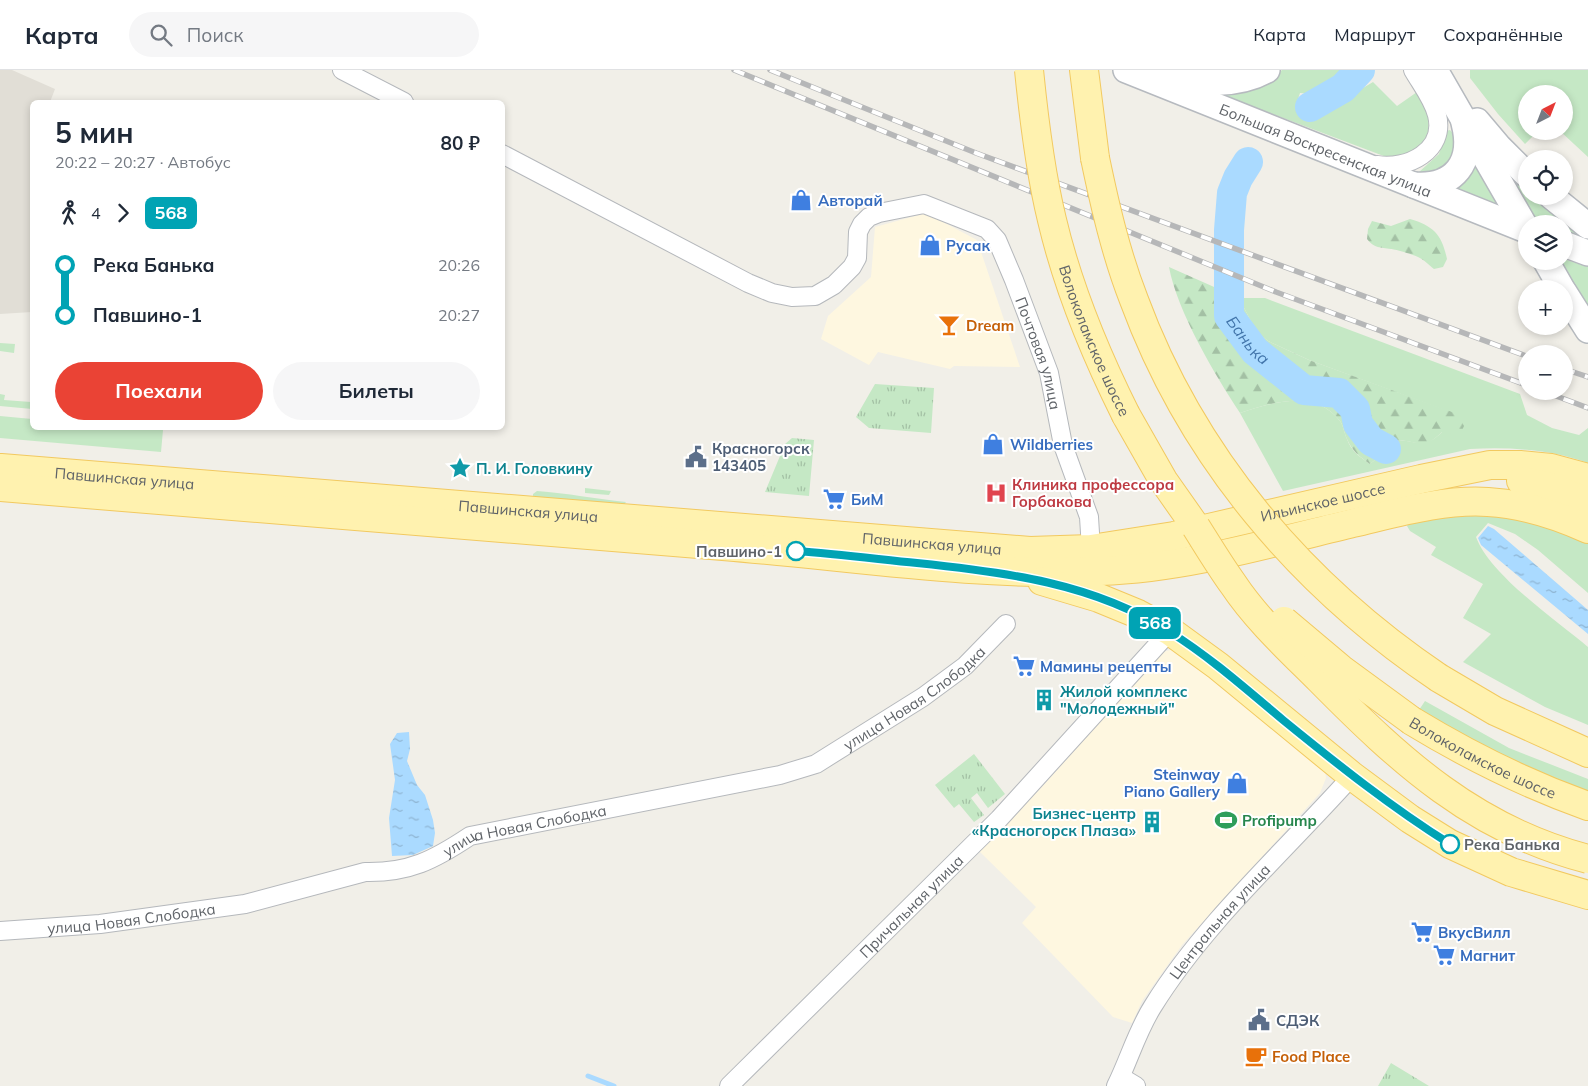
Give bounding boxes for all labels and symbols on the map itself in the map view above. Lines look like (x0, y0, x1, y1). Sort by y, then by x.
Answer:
north arrow (1518, 85, 1572, 140)
street label: Большая Воскресенская улица (1217, 99, 1435, 201)
shop icon: Авторай (788, 187, 814, 213)
place label: Авторай (818, 191, 883, 210)
shop icon: Русак (917, 232, 943, 258)
place label: Русак (946, 236, 991, 255)
street label: Волоколамское шоссе (1055, 263, 1135, 419)
street label: Почтовая улица (1012, 294, 1065, 411)
bar icon: Dream (936, 312, 962, 338)
water label: Банька (1222, 312, 1274, 369)
place label: Dream (966, 316, 1014, 335)
shop icon: Wildberries (980, 431, 1006, 457)
place label: Wildberries (1010, 435, 1093, 454)
place label: Красногорск 143405 (712, 439, 810, 475)
public building icon: Красногорск 143405 (683, 444, 709, 470)
place icon: П. И. Головкину (447, 455, 473, 481)
place label: П. И. Головкину (476, 459, 593, 478)
street label: Павшинская улица (54, 463, 195, 493)
place label: Клиника профессора Горбакова (1012, 475, 1174, 511)
street label: Ильинское шоссе (1259, 478, 1387, 525)
hospital icon: Клиника профессора Горбакова (983, 480, 1009, 506)
supermarket icon: БиМ (821, 486, 847, 512)
place label: БиМ (851, 490, 884, 509)
street label: Павшинская улица (458, 495, 599, 526)
street label: Павшинская улица (861, 528, 1002, 558)
marker: Павшино-1 (786, 541, 806, 561)
place label: Павшино-1 (696, 542, 782, 561)
line badge: 568 (1126, 607, 1184, 639)
street label: улица Новая Слободка (840, 642, 989, 754)
supermarket icon: Мамины рецепты (1011, 653, 1037, 679)
place label: Мамины рецепты (1040, 657, 1172, 676)
place label: Жилой комплекс "Молодежный" (1060, 682, 1188, 718)
building icon: Жилой комплекс "Молодежный" (1031, 687, 1057, 713)
street label: Волоколамское шоссе (1406, 712, 1559, 802)
place label: Steinway Piano Gallery (1124, 765, 1221, 801)
shop icon: Steinway Piano Gallery (1224, 770, 1250, 796)
street label: улица Новая Слободка (439, 800, 608, 860)
place label: Бизнес-центр «Красногорск Плаза» (972, 804, 1137, 840)
sports icon: Profipump (1213, 807, 1239, 833)
building icon: Бизнес-центр «Красногорск Плаза» (1139, 809, 1165, 835)
place label: Profipump (1242, 811, 1317, 830)
marker: Река Банька (1440, 834, 1460, 854)
place label: Река Банька (1464, 835, 1560, 854)
street label: Причальная улица (855, 851, 967, 961)
street label: Центральная улица (1165, 860, 1274, 983)
street label: улица Новая Слободка (47, 899, 217, 937)
supermarket icon: ВкусВилл (1409, 919, 1435, 945)
place label: ВкусВилл (1438, 923, 1511, 942)
supermarket icon: Магнит (1431, 942, 1457, 968)
place label: Магнит (1460, 946, 1516, 965)
public building icon: СДЭК (1246, 1007, 1272, 1033)
place label: СДЭК (1276, 1011, 1320, 1030)
cafe icon: Food Place (1243, 1043, 1269, 1069)
place label: Food Place (1272, 1047, 1350, 1066)

